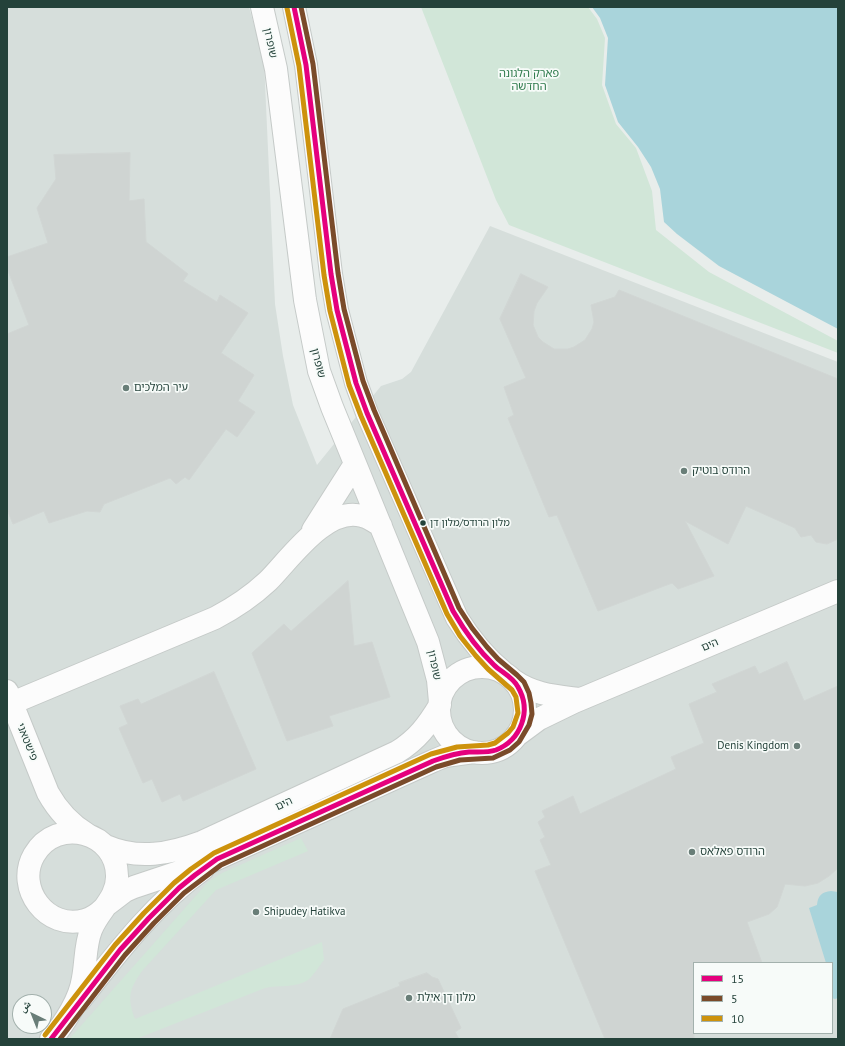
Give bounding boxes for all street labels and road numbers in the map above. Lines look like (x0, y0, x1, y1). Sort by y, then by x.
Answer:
street label: שופרון (260, 27, 280, 59)
street label: שופרון (308, 347, 328, 379)
street label: הים (699, 636, 721, 654)
street label: שופרון (424, 649, 444, 681)
street label: פישטאני (14, 721, 40, 763)
street label: הים (273, 794, 295, 814)

